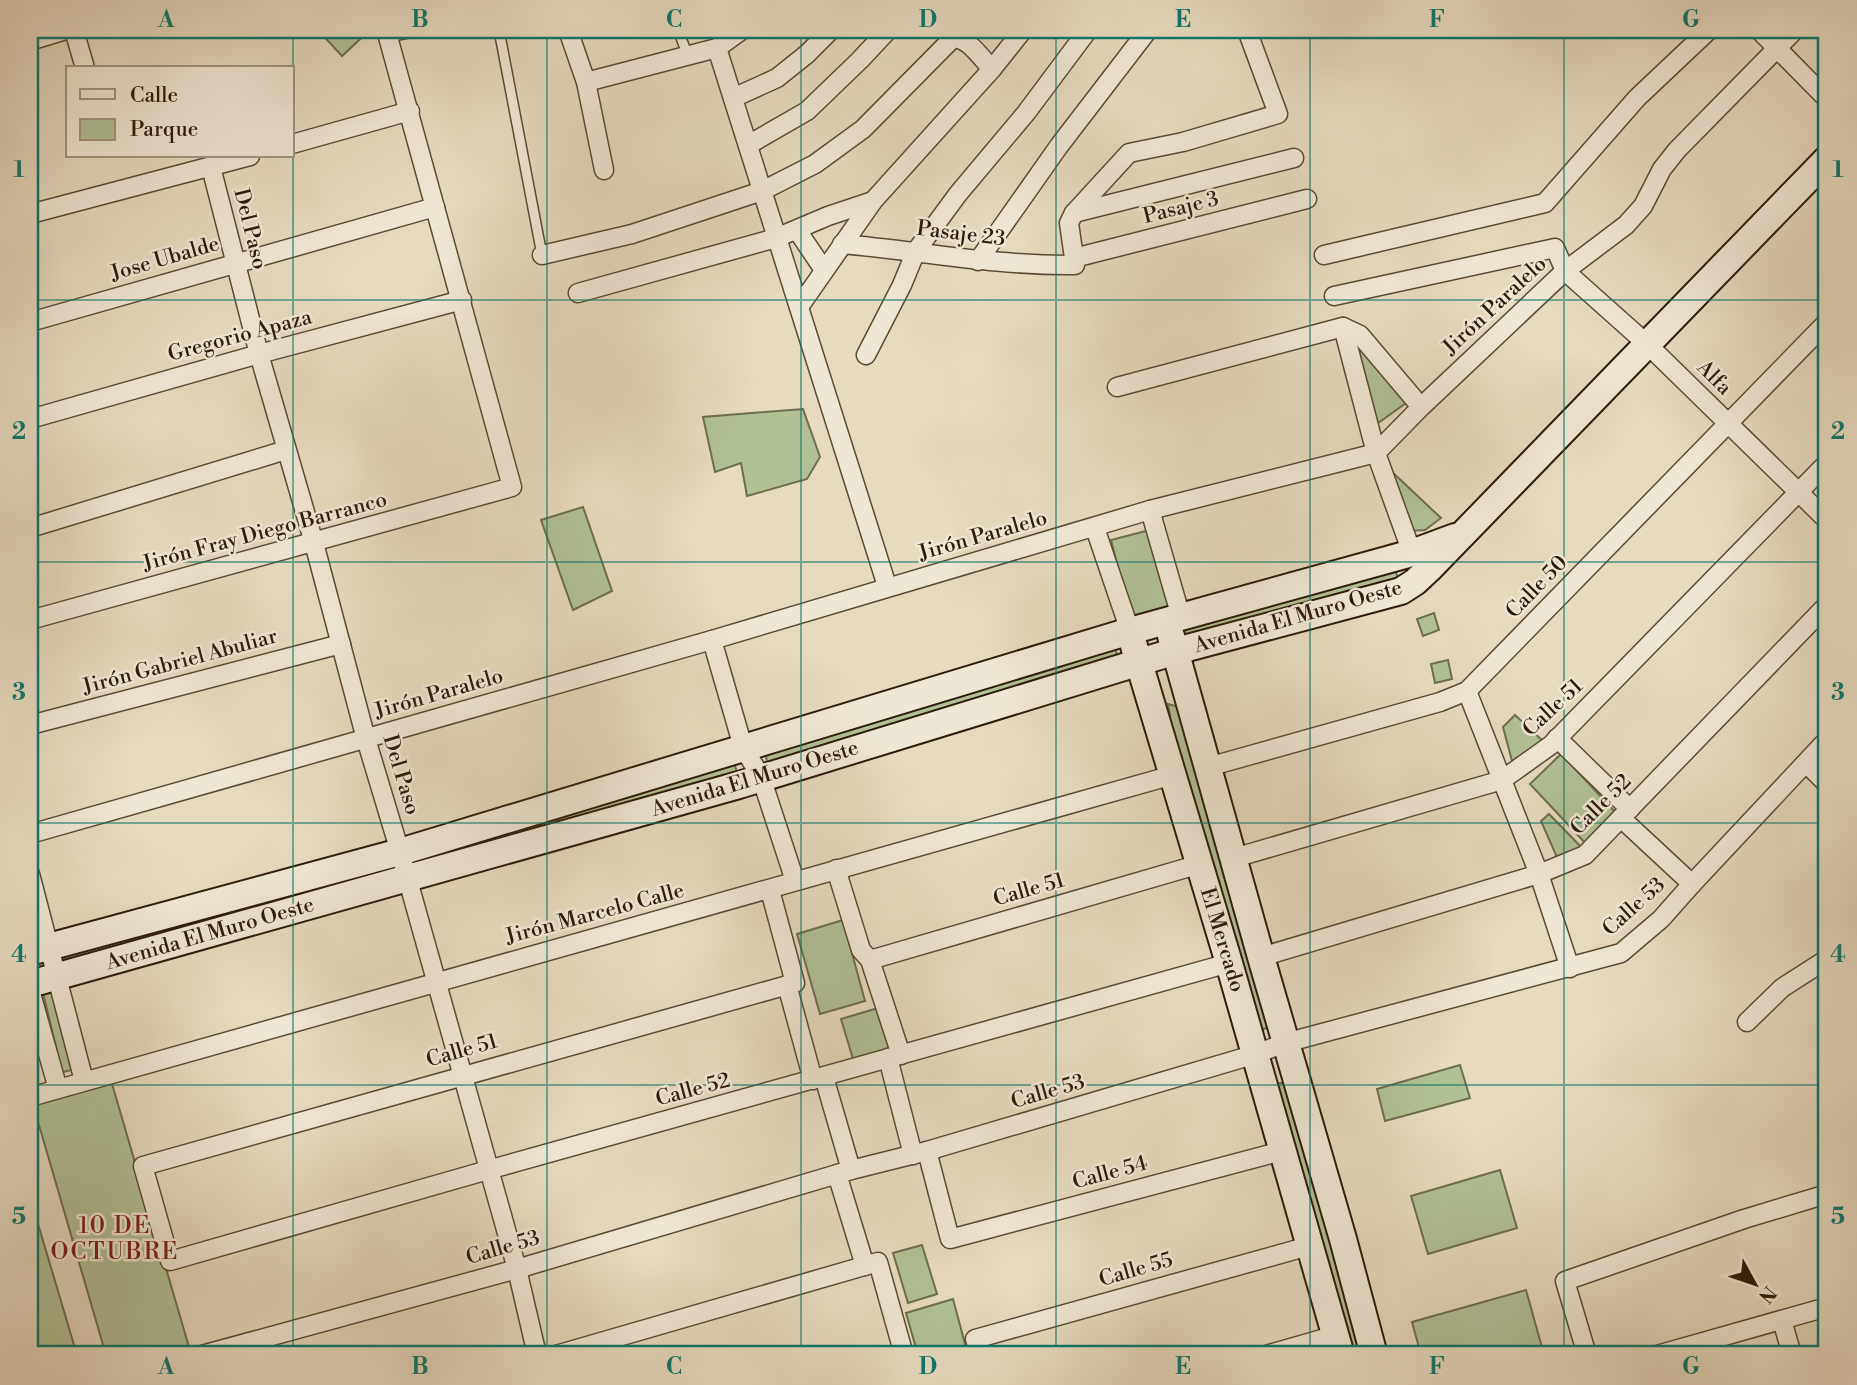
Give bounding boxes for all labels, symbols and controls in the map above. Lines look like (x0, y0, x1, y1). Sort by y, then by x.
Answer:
text: A (157, 6, 175, 34)
text: B (411, 6, 429, 34)
text: C (666, 6, 682, 34)
text: D (919, 6, 937, 34)
text: E (1175, 6, 1191, 34)
text: F (1429, 6, 1445, 34)
text: G (1682, 6, 1700, 34)
legend (66, 66, 294, 158)
text: Calle (130, 83, 178, 109)
text: Parque (130, 117, 198, 143)
text: 1 (13, 156, 25, 184)
text: 1 (1832, 156, 1844, 184)
street label: Del Paso (227, 186, 273, 272)
street label: Pasaje 3 (1140, 186, 1222, 230)
street label: Pasaje 23 (915, 216, 1007, 252)
street label: Jose Ubalde (107, 231, 222, 287)
street label: Jirón Paralelo (1437, 251, 1552, 361)
street label: Gregorio Apaza (165, 304, 315, 368)
street label: Alfa (1690, 354, 1737, 401)
text: 2 (12, 418, 26, 446)
text: 2 (1831, 418, 1845, 446)
street label: Jirón Fray Diego Barranco (139, 487, 390, 577)
street label: Jirón Paralelo (915, 505, 1050, 567)
street label: Calle 50 (1501, 550, 1573, 624)
street label: Avenida El Muro Oeste (1190, 575, 1405, 659)
street label: Jirón Gabriel Abuliar (79, 623, 280, 701)
street label: Jirón Paralelo (371, 663, 506, 725)
street label: Calle 51 (1517, 674, 1589, 742)
text: 3 (12, 679, 26, 707)
text: 3 (1831, 679, 1845, 707)
street label: Del Paso (377, 732, 425, 818)
street label: Avenida El Muro Oeste (647, 735, 862, 823)
street label: Calle 52 (1565, 769, 1637, 841)
street label: Calle 51 (990, 867, 1068, 913)
street label: Calle 53 (1597, 872, 1671, 942)
street label: Jirón Marcelo Calle (502, 878, 687, 951)
street label: El Mercado (1194, 885, 1250, 995)
street label: Avenida El Muro Oeste (102, 892, 317, 976)
text: 4 (11, 941, 27, 969)
text: 4 (1830, 941, 1846, 969)
street label: Calle 51 (423, 1028, 501, 1074)
street label: Calle 52 (653, 1068, 733, 1112)
street label: Calle 53 (1008, 1069, 1088, 1115)
street label: Calle 54 (1069, 1150, 1151, 1196)
text: 5 (12, 1203, 26, 1231)
text: 5 (1831, 1203, 1845, 1231)
district label: 10 DE OCTUBRE (51, 1212, 179, 1266)
street label: Calle 53 (463, 1225, 543, 1271)
street label: Calle 55 (1096, 1247, 1176, 1293)
north arrow (1720, 1248, 1790, 1318)
text: N (1753, 1281, 1781, 1308)
text: A (157, 1353, 175, 1381)
text: B (411, 1353, 429, 1381)
text: C (666, 1353, 682, 1381)
text: D (919, 1353, 937, 1381)
text: E (1175, 1353, 1191, 1381)
text: F (1429, 1353, 1445, 1381)
text: G (1682, 1353, 1700, 1381)

